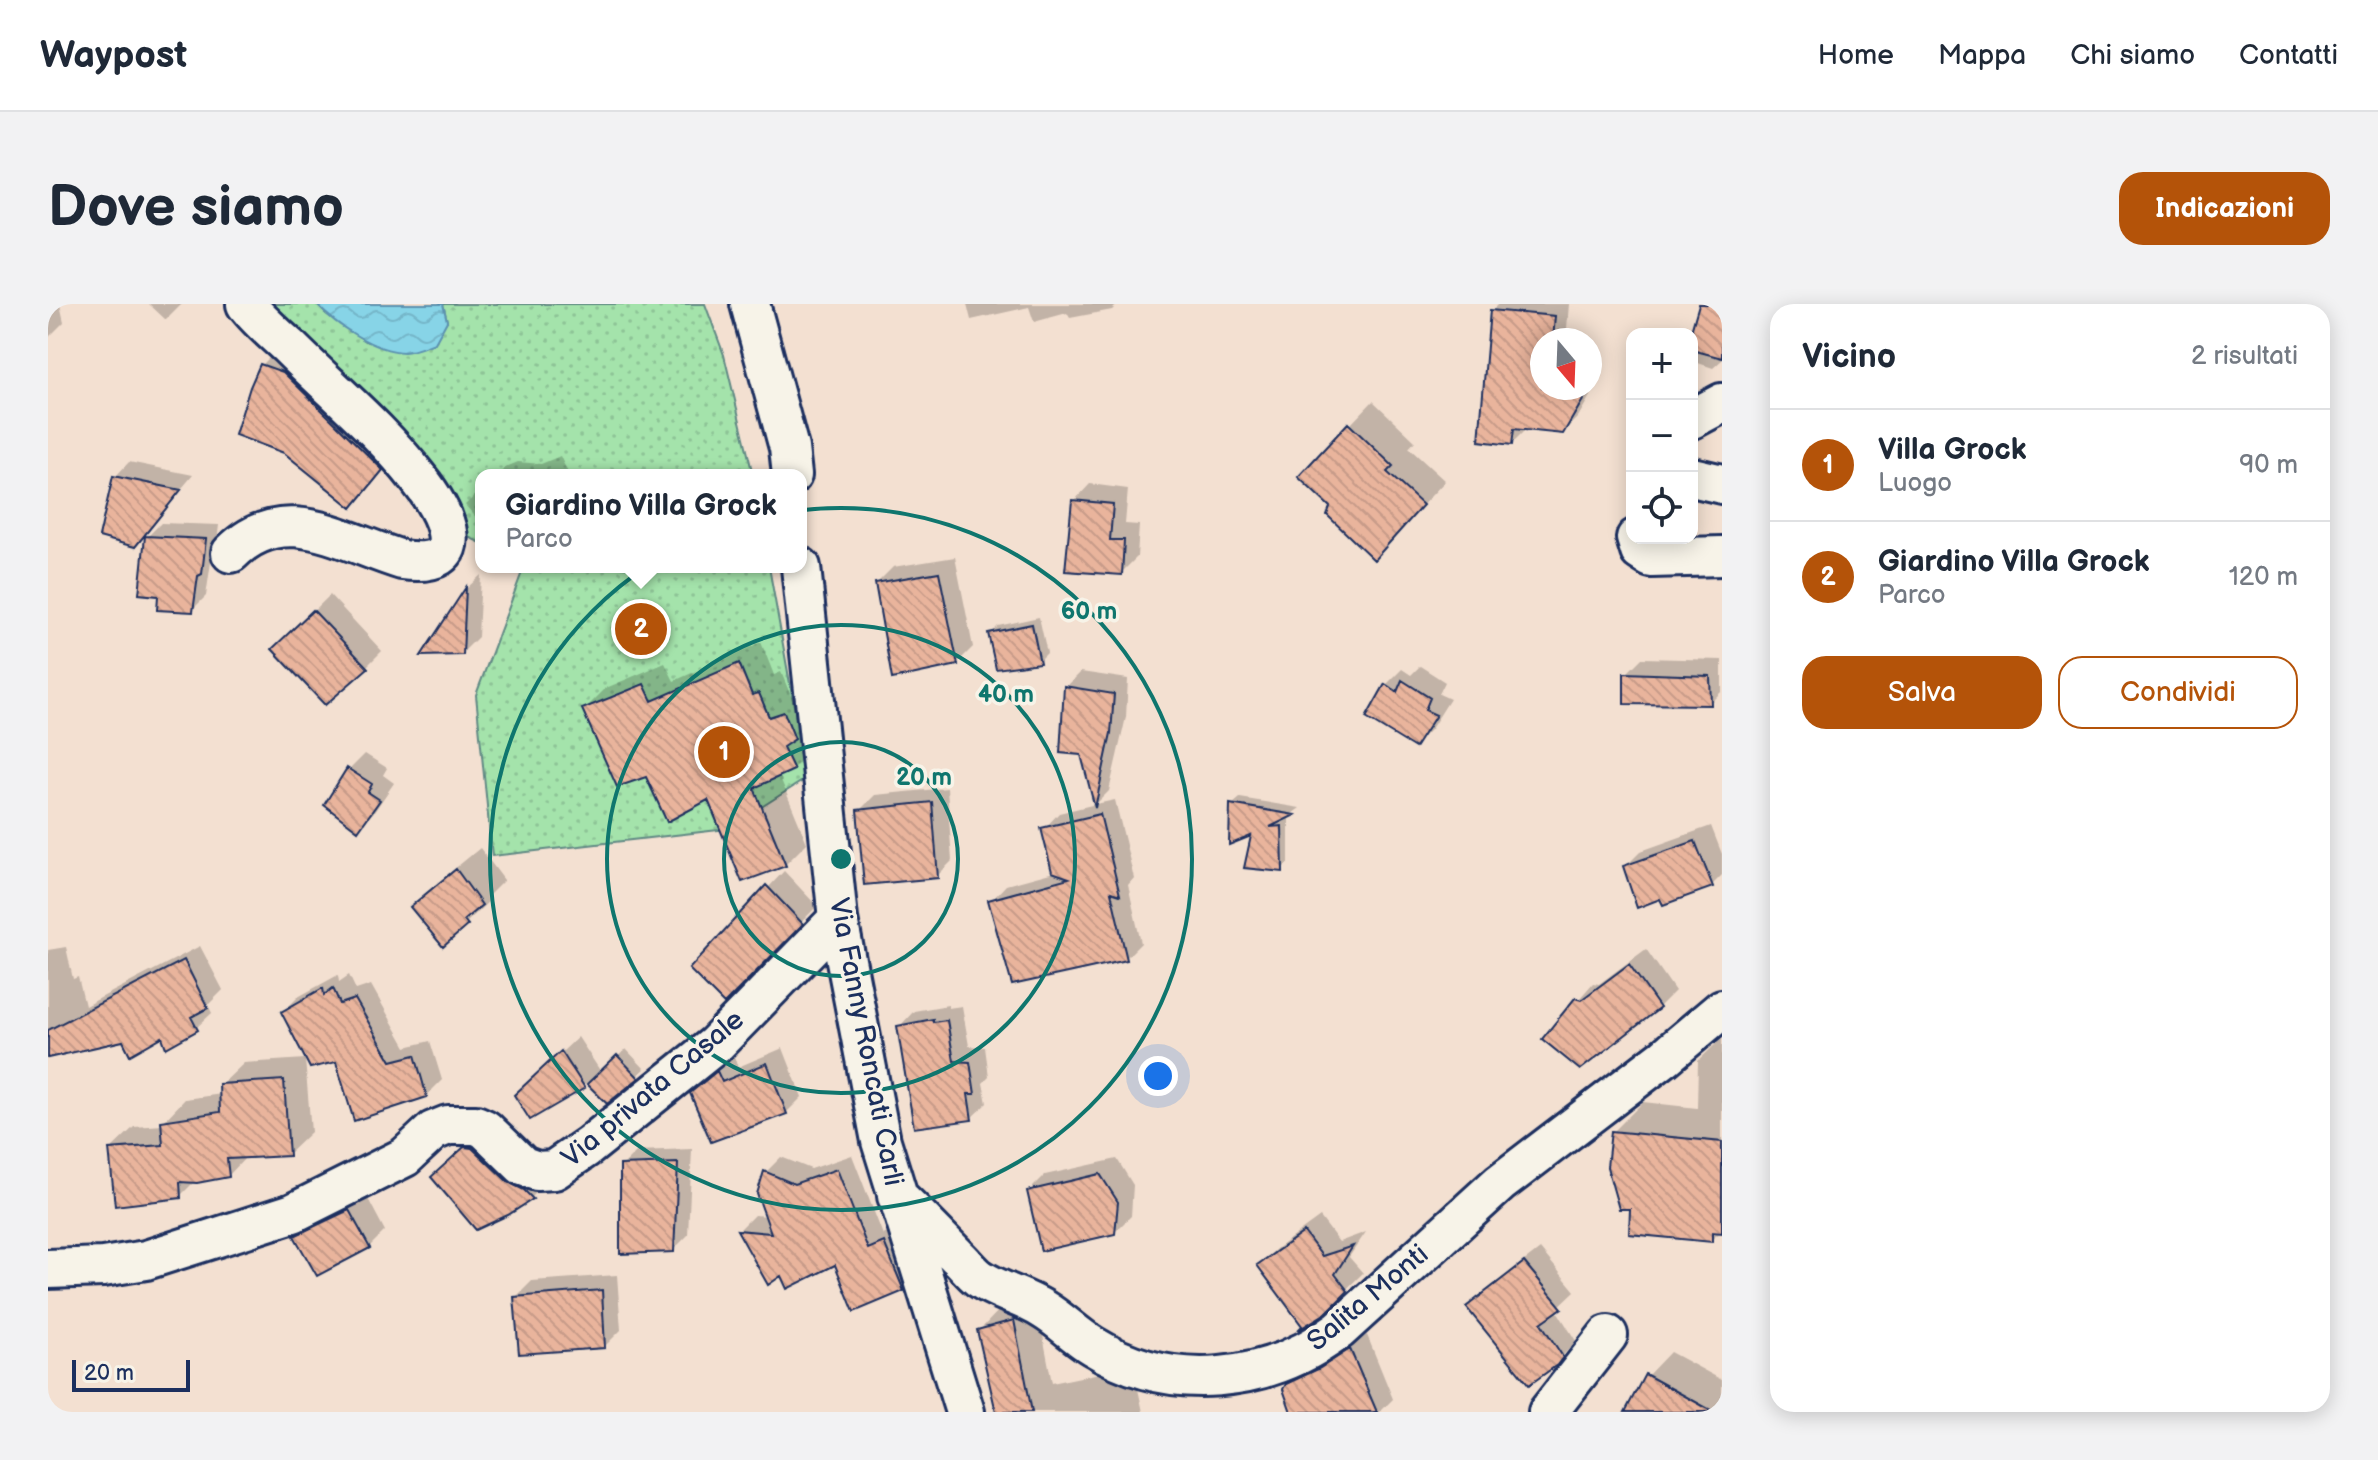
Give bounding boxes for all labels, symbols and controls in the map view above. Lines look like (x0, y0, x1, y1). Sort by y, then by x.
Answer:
text: Waypost (40, 33, 187, 78)
text: Home (1818, 39, 1894, 72)
text: Mappa (1938, 39, 2026, 72)
text: Chi siamo (2070, 39, 2195, 72)
text: Contatti (2239, 39, 2338, 72)
button: Indicazioni (2119, 172, 2330, 245)
text: Dove siamo (48, 175, 344, 242)
north arrow (1530, 328, 1602, 400)
map controls (1626, 328, 1698, 544)
button: + (1626, 328, 1698, 400)
text: Vicino (1802, 336, 1896, 377)
text: 2 risultati (2191, 341, 2298, 372)
button: − (1626, 400, 1698, 472)
text: Villa Grock (1878, 432, 2026, 468)
text: 1 (1823, 450, 1833, 481)
text: 90 m (2239, 450, 2298, 481)
text: Luogo (1878, 468, 1952, 499)
popup (475, 469, 807, 573)
button: locate (1626, 472, 1698, 544)
text: Giardino Villa Grock (505, 488, 777, 524)
text: Parco (505, 524, 573, 555)
text: Giardino Villa Grock (1878, 544, 2150, 580)
text: 2 (1820, 562, 1836, 593)
text: 120 m (2229, 562, 2298, 593)
text: Parco (1878, 580, 1946, 611)
text: 60 m (1061, 597, 1117, 626)
pin: 2 (615, 599, 667, 659)
button: Salva (1802, 656, 2042, 729)
button: Condividi (2058, 656, 2298, 729)
text: 40 m (978, 680, 1034, 709)
pin: 1 (698, 722, 750, 782)
text: 20 m (896, 763, 952, 792)
centre of rings (827, 845, 855, 873)
street label: Via Fanny Roncati Carli (822, 895, 910, 1189)
street label: Via privata Casale (555, 1003, 751, 1175)
your location (1138, 1056, 1178, 1096)
street label: Salita Monti (1301, 1238, 1435, 1358)
scale bar (72, 1356, 190, 1392)
text: 20 m (84, 1360, 134, 1387)

